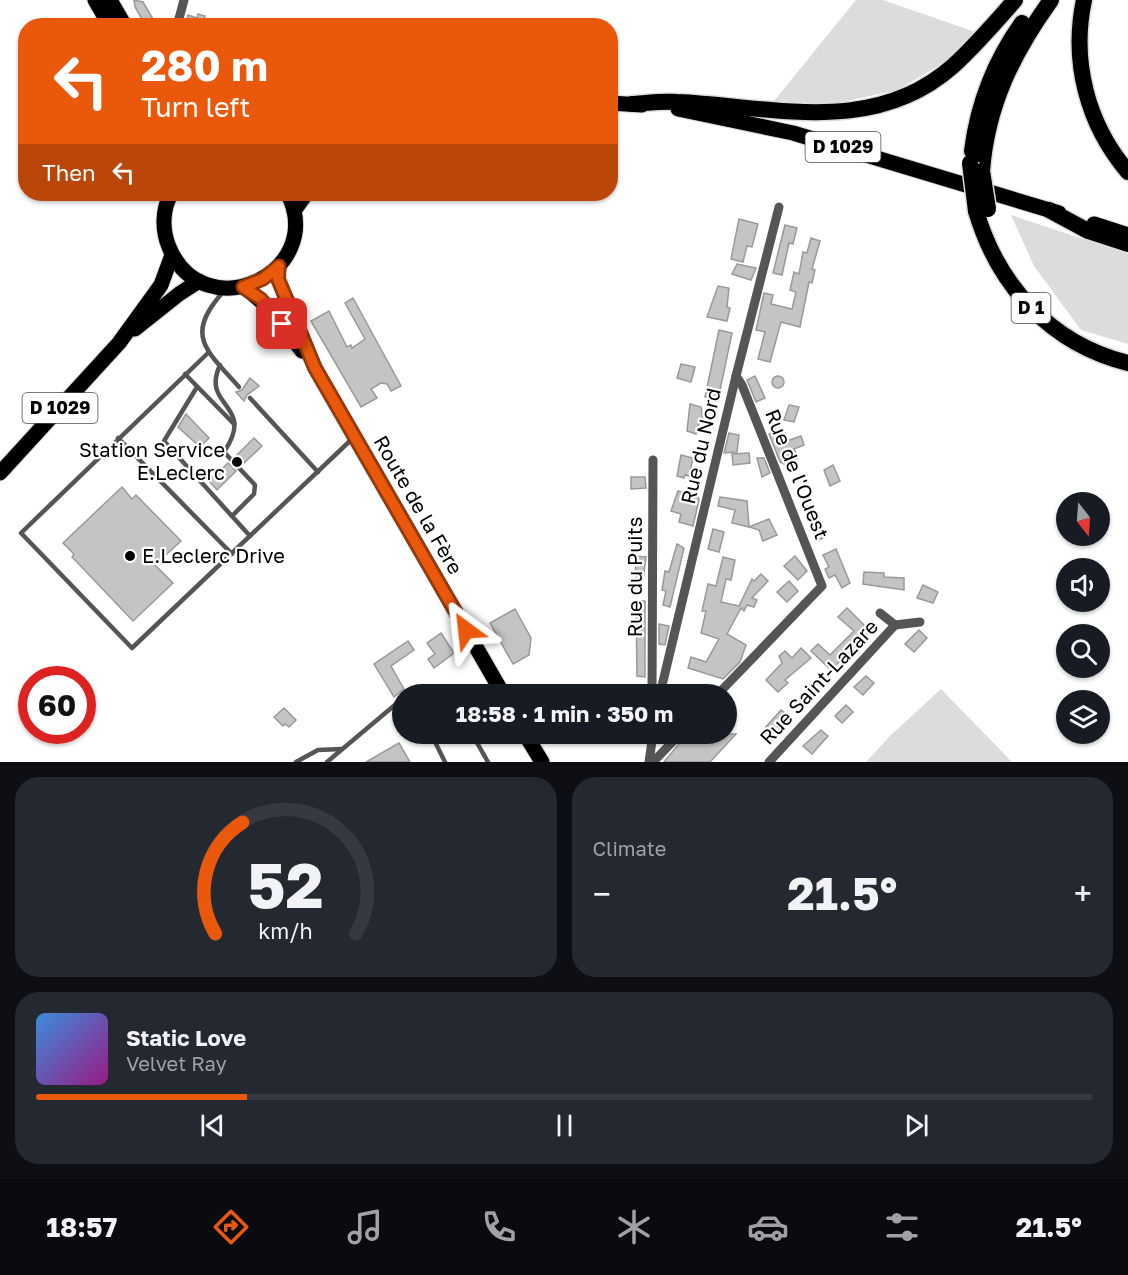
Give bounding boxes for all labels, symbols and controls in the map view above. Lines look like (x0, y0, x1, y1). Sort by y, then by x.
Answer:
text: 280 m (141, 40, 268, 90)
icon: left (42, 42, 120, 120)
text: Turn left (141, 91, 250, 123)
road number: D 1029 (806, 132, 880, 162)
icon: left (107, 156, 140, 189)
text: Then (42, 159, 95, 186)
road number: D 1 (1012, 293, 1050, 323)
pin (256, 298, 307, 349)
icon: arrive (265, 307, 298, 340)
street label: Rue du Nord (675, 385, 725, 506)
road number: D 1029 (22, 393, 98, 423)
street label: Rue de l'Ouest (761, 405, 835, 542)
street label: Route de la Fère (369, 431, 468, 578)
place label: Station Service E.Leclerc (79, 437, 225, 484)
marker: Station Service E.Leclerc (230, 455, 244, 469)
north arrow (1056, 492, 1110, 546)
map controls (1056, 492, 1110, 744)
street label: Rue du Puits (622, 517, 646, 637)
place label: E.Leclerc Drive (142, 543, 285, 567)
marker: E.Leclerc Drive (123, 549, 137, 563)
button: sound (1056, 558, 1110, 612)
position arrow (434, 598, 498, 662)
street label: Rue Saint-Lazare (754, 614, 882, 749)
button: search (1056, 624, 1110, 678)
speed limit sign: 60 (18, 666, 96, 744)
button: layers (1056, 690, 1110, 744)
text: 18:58 · 1 min · 350 m (456, 700, 673, 727)
text: Climate (593, 836, 666, 860)
text: 52 (248, 847, 324, 922)
text: 21.5° (787, 866, 897, 920)
text: − (593, 874, 611, 913)
text: + (1074, 874, 1092, 913)
text: km/h (258, 918, 313, 944)
text: Static Love (126, 1024, 246, 1051)
text: Velvet Ray (126, 1051, 227, 1075)
icon: previous (196, 1109, 229, 1142)
icon: pause (548, 1109, 581, 1142)
icon: next (900, 1109, 933, 1142)
icon: directions (210, 1206, 252, 1248)
icon: music (344, 1206, 386, 1248)
icon: phone (478, 1206, 520, 1248)
icon: climate (613, 1206, 655, 1248)
icon: car (747, 1206, 789, 1248)
icon: filters (881, 1206, 923, 1248)
text: 18:57 (46, 1211, 117, 1243)
text: 21.5° (1016, 1211, 1082, 1243)

